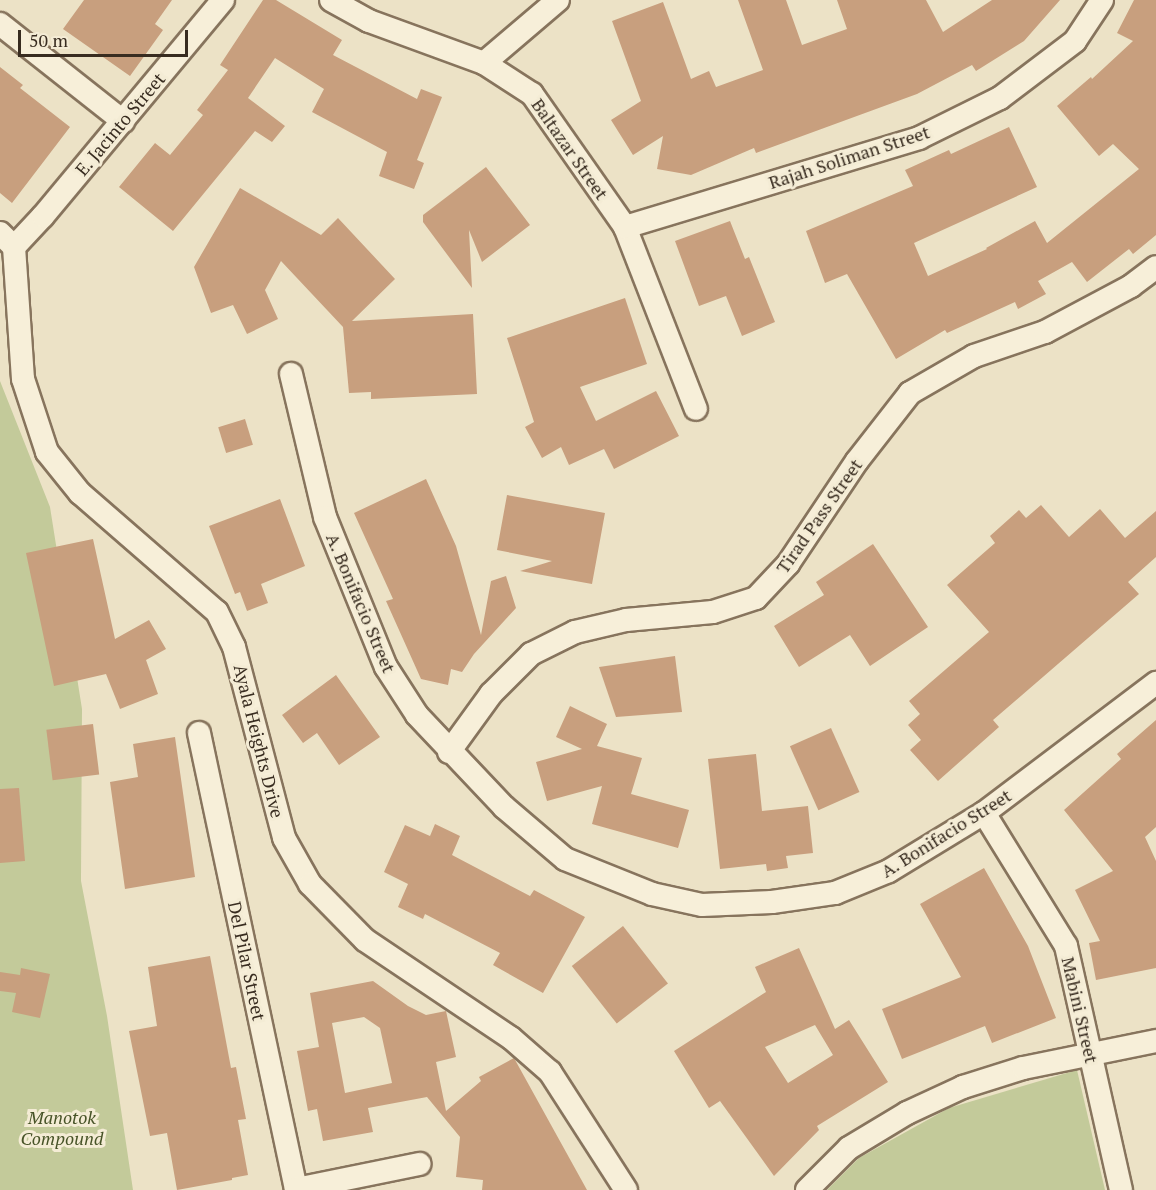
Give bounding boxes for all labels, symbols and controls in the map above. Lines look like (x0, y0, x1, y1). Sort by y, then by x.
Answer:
scale bar (21, 18, 190, 56)
text: 50 m (29, 28, 68, 52)
street label: E. Jacinto Street (70, 68, 170, 180)
street label: Baltazar Street (527, 94, 613, 204)
street label: Rajah Soliman Street (766, 121, 932, 193)
street label: Tirad Pass Street (772, 455, 866, 577)
street label: A. Bonifacio Street (322, 530, 400, 676)
street label: Ayala Heights Drive (229, 662, 289, 820)
street label: A. Bonifacio Street (877, 784, 1015, 882)
street label: Del Pilar Street (224, 899, 270, 1023)
street label: Mabini Street (1057, 955, 1103, 1065)
park label: Manotok Compound (21, 1107, 103, 1150)

